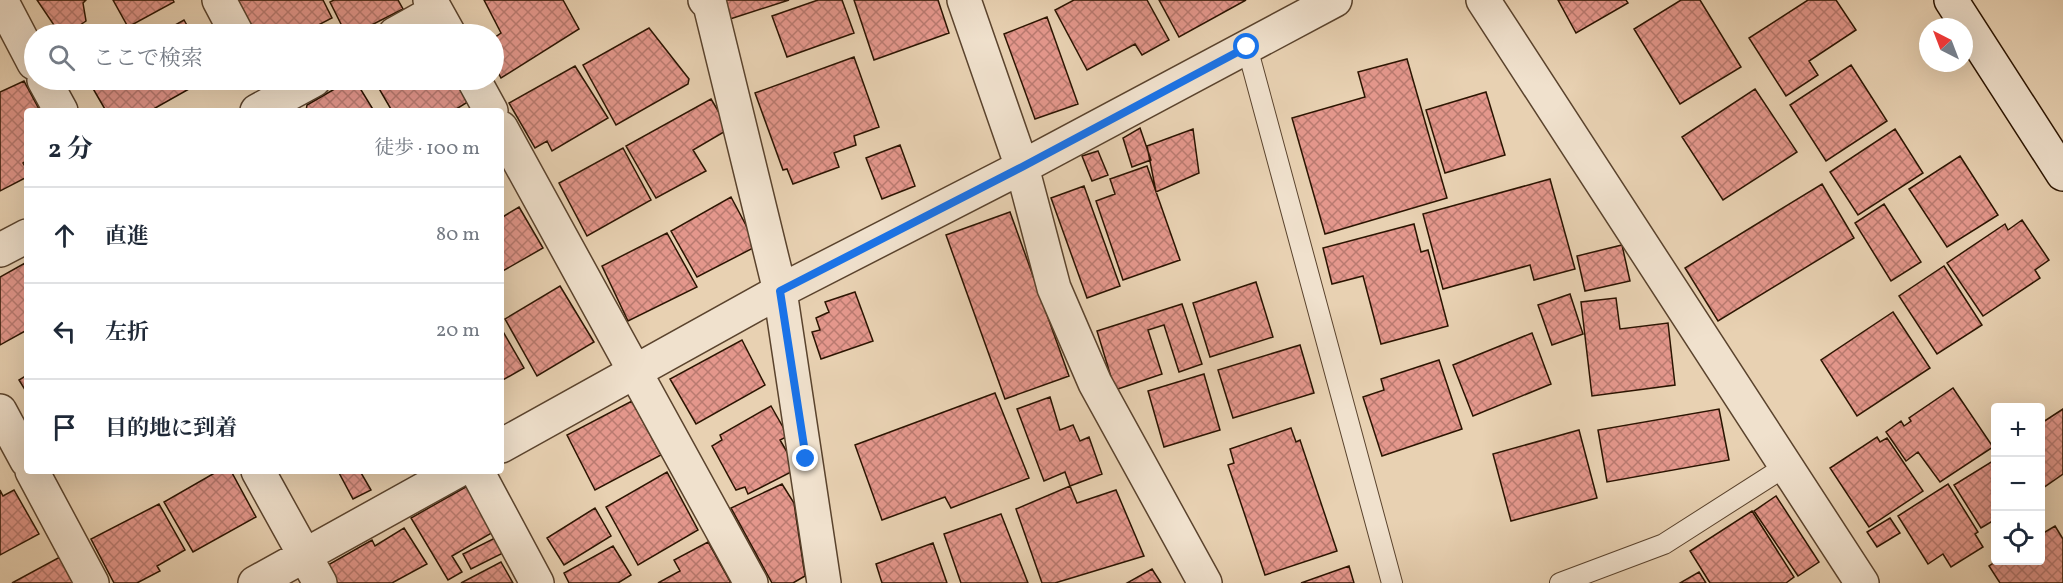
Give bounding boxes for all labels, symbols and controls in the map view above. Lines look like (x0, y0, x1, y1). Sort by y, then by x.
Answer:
north arrow (1919, 18, 1973, 72)
search box (24, 24, 504, 90)
route start (1233, 33, 1259, 59)
icon: search (45, 41, 78, 74)
text: ここで検索 (93, 44, 203, 75)
text: 2 分 (48, 132, 93, 168)
text: 徒歩 · 100 m (374, 135, 480, 163)
icon: ahead (48, 219, 81, 252)
text: 80 m (436, 221, 480, 249)
text: 直進 (105, 222, 149, 253)
icon: left (48, 315, 81, 348)
text: 20 m (436, 317, 480, 345)
text: 左折 (105, 318, 149, 349)
map controls (1991, 403, 2045, 565)
button: + (1991, 403, 2045, 457)
icon: arrive (48, 411, 81, 444)
text: 目的地に到着 (105, 414, 237, 445)
route end (792, 445, 818, 471)
button: − (1991, 457, 2045, 511)
button: locate (1991, 511, 2045, 565)

